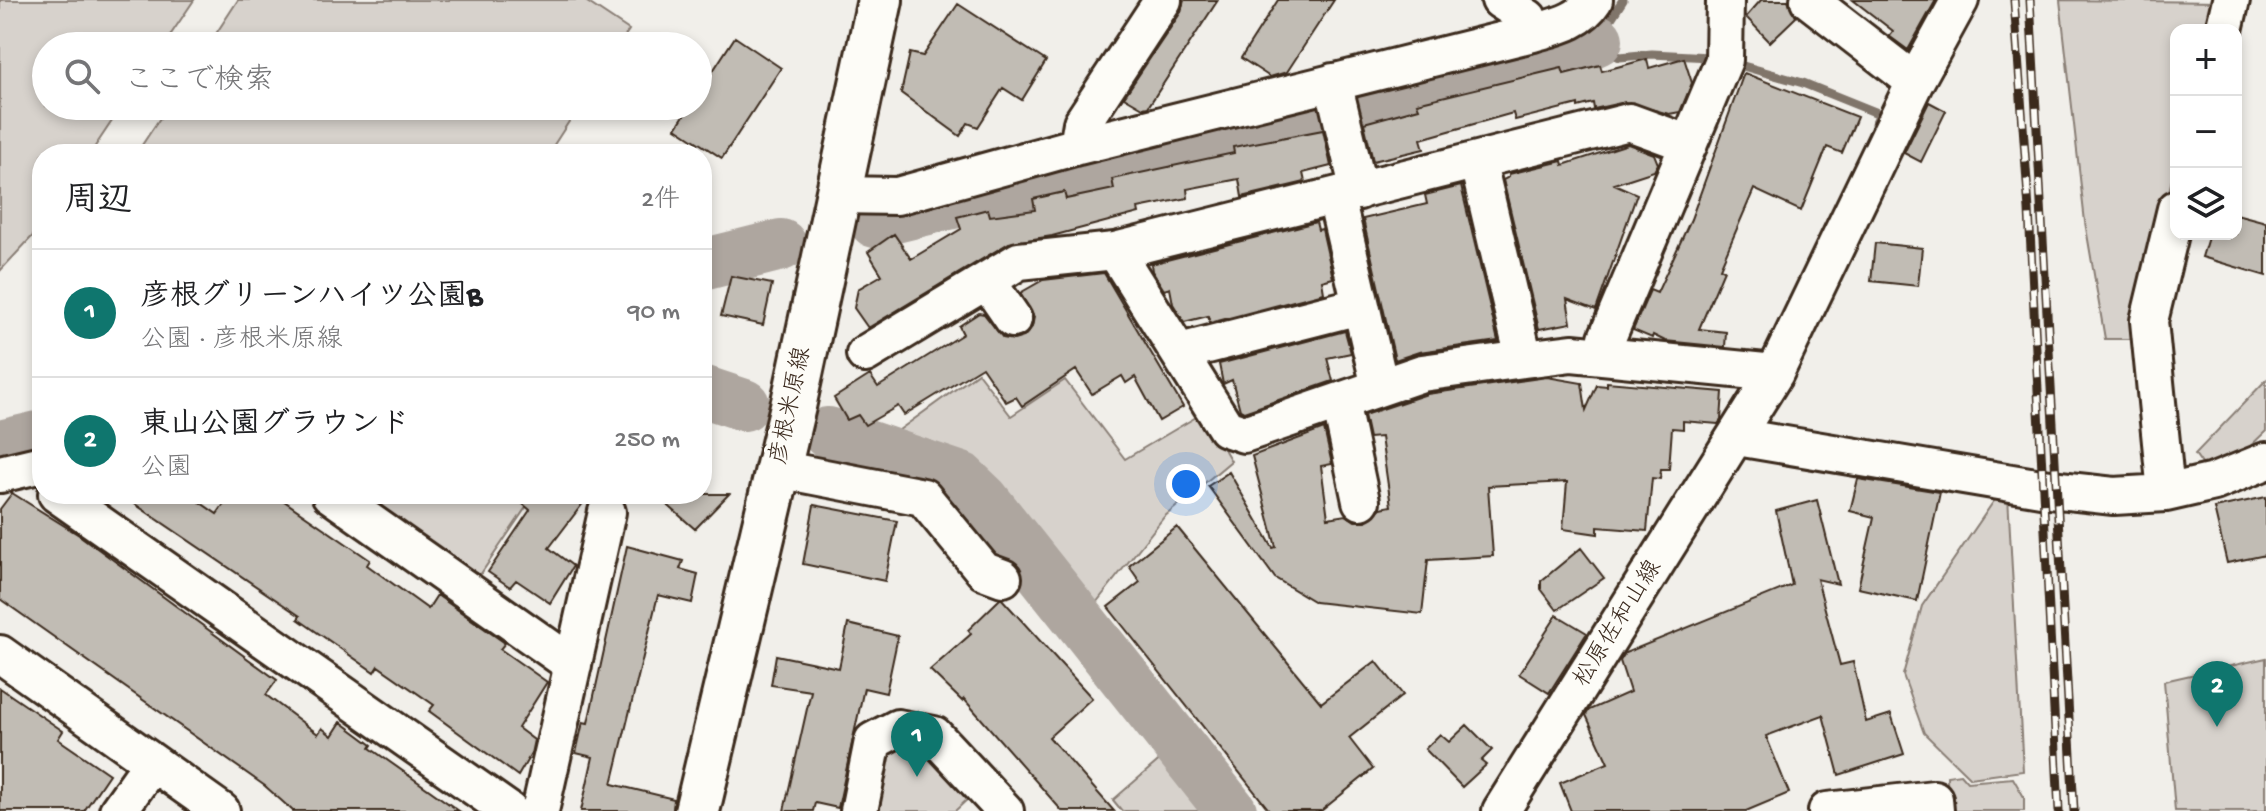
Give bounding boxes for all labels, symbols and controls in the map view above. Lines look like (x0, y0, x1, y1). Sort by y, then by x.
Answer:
map controls (2170, 24, 2242, 240)
button: + (2170, 24, 2242, 96)
search box (32, 32, 712, 120)
icon: search (60, 54, 104, 98)
text: ここで検索 (124, 65, 274, 100)
button: − (2170, 96, 2242, 168)
button: layers (2170, 168, 2242, 240)
text: 周辺 (64, 183, 132, 223)
text: 2件 (641, 186, 680, 217)
text: 彦根グリーンハイツ公園B (140, 281, 482, 316)
text: 1 (85, 298, 95, 329)
text: 90 m (628, 298, 680, 329)
text: 公園 · 彦根米原線 (140, 326, 342, 357)
street label: 彦根米原線 (764, 344, 819, 468)
text: 東山公園グラウンド (140, 409, 410, 444)
text: 2 (84, 426, 96, 457)
text: 250 m (614, 426, 680, 457)
text: 公園 (140, 454, 192, 485)
your location (1166, 464, 1206, 504)
street label: 松原佐和山線 (1568, 555, 1669, 693)
pin: 2 (2191, 661, 2243, 727)
pin: 1 (891, 711, 943, 777)

